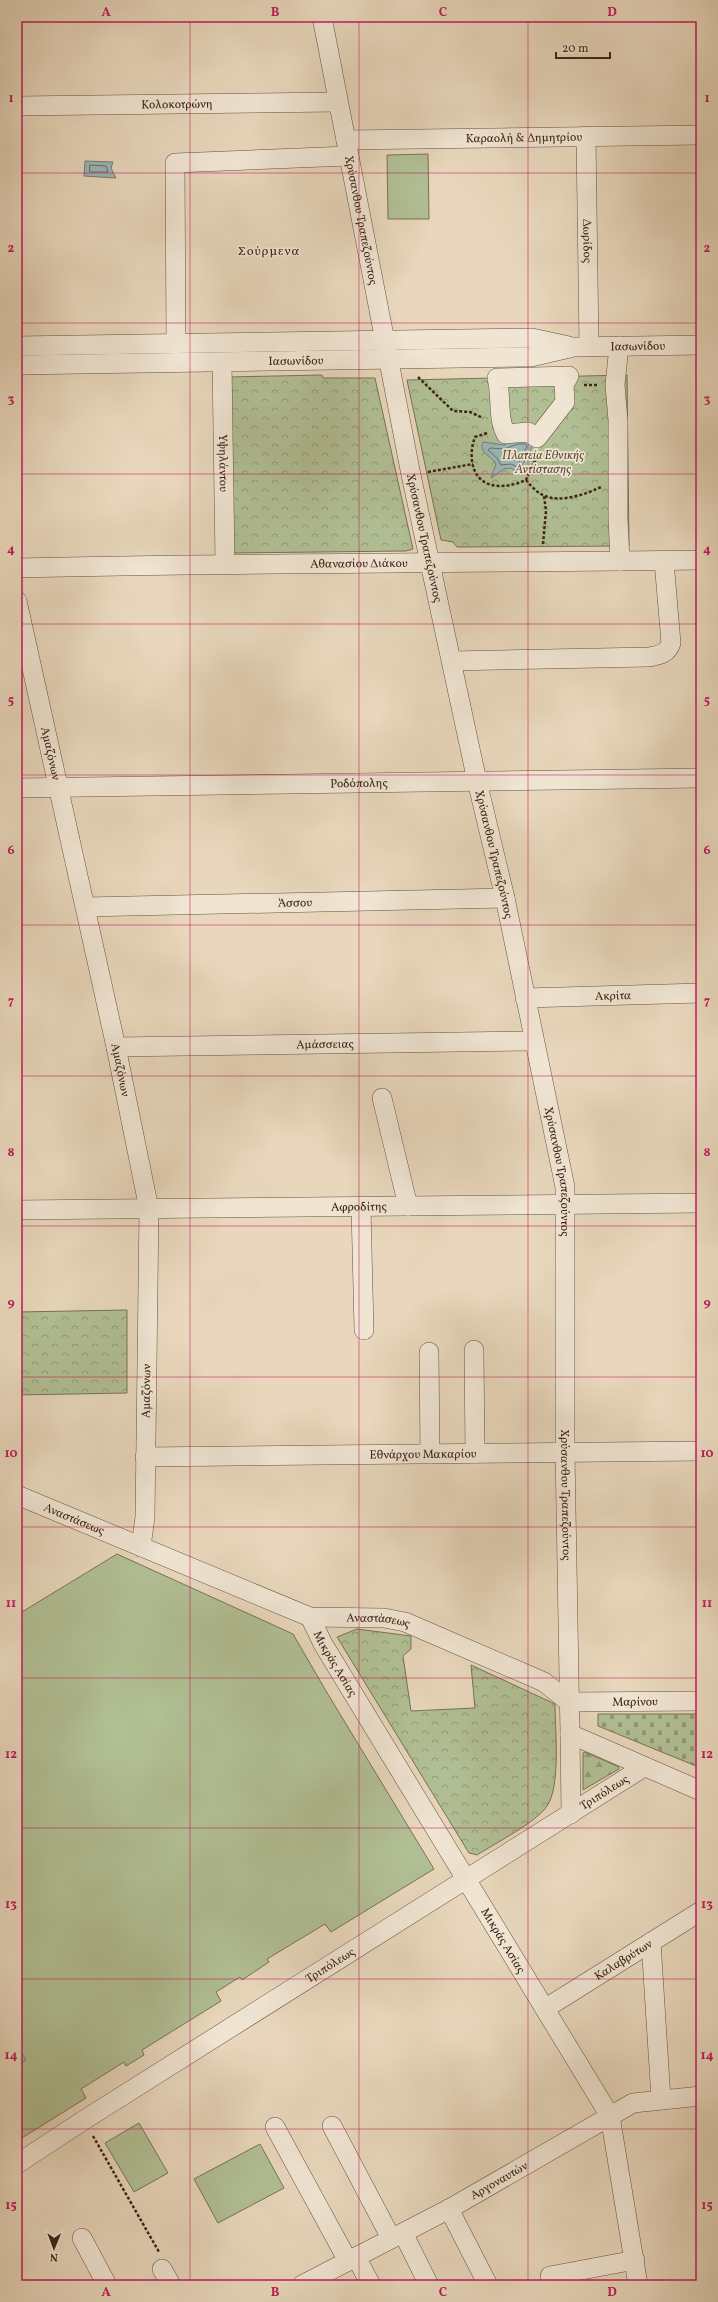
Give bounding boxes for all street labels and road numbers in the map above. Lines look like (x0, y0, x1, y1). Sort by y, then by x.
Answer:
street label: Κολοκοτρώνη (141, 97, 213, 113)
street label: Καραολή & Δημητρίου (466, 130, 583, 147)
street label: Χρύσανθου Τραπεζούντος (340, 154, 381, 286)
street label: Δωρίδος (578, 219, 595, 263)
street label: Ιασωνίδου (610, 339, 666, 355)
street label: Ιασωνίδου (268, 353, 324, 370)
street label: Υψηλάντου (214, 434, 231, 492)
street label: Χρύσανθου Τραπεζούντος (402, 472, 445, 604)
street label: Αθανασίου Διάκου (310, 556, 408, 573)
street label: Αμαζόνων (36, 725, 64, 782)
street label: Ροδόπολης (330, 776, 388, 792)
street label: Χρύσανθου Τραπεζούντος (470, 789, 516, 920)
street label: Άσσου (278, 895, 313, 912)
street label: Ακρίτα (595, 988, 631, 1005)
street label: Αμάσσειας (296, 1037, 354, 1053)
street label: Αμαζόνων (106, 1042, 133, 1098)
street label: Χρύσανθου Τραπεζούντος (540, 1105, 572, 1237)
street label: Αφροδίτης (331, 1199, 387, 1216)
street label: Αμαζόνων (139, 1364, 155, 1418)
street label: Χρύσανθου Τραπεζούντος (556, 1429, 574, 1561)
street label: Εθνάρχου Μακαρίου (369, 1446, 477, 1464)
street label: Αναστάσεως (41, 1500, 107, 1540)
street label: Αναστάσεως (346, 1610, 413, 1632)
street label: Μικράς Ασίας (309, 1628, 360, 1700)
street label: Μαρίνου (612, 1694, 658, 1711)
street label: Τριπόλεως (577, 1771, 632, 1814)
street label: Μικράς Ασίας (476, 1905, 528, 1977)
street label: Καλαβρύτων (592, 1936, 656, 1985)
street label: Τριπόλεως (303, 1944, 358, 1987)
street label: Αργοναυτών (468, 2158, 531, 2204)

